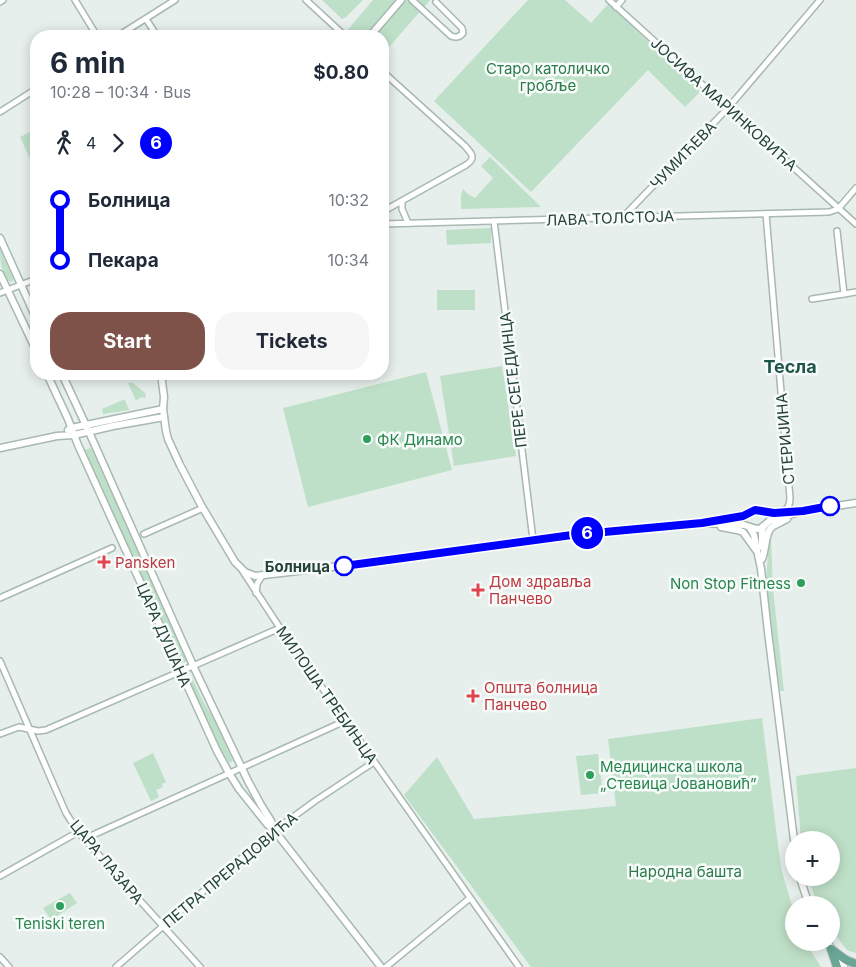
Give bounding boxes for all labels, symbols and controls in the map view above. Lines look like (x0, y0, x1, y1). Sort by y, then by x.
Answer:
street label: ЈОСИФА МАРИНКОВИЋА (647, 33, 801, 175)
text: 6 min (50, 46, 125, 80)
park label: Старо католичко гробље (486, 59, 610, 95)
text: $0.80 (313, 61, 369, 84)
text: 10:28 – 10:34 · Bus (50, 82, 191, 102)
street label: ЧУМИЋЕВА (646, 117, 720, 193)
icon: walk (50, 129, 78, 157)
icon: forward (104, 129, 132, 157)
text: 6 (150, 132, 162, 153)
text: 4 (86, 133, 96, 153)
text: Болница (88, 189, 171, 212)
text: 10:32 (328, 190, 369, 210)
street label: ЛАВА ТОЛСТОЈА (546, 206, 674, 230)
text: Пекара (88, 249, 159, 272)
text: 10:34 (328, 250, 369, 270)
street label: ПЕРЕ СЕГЕДИНЦА (495, 311, 531, 449)
button: Start (50, 312, 205, 370)
button: Tickets (215, 312, 369, 370)
district label: Тесла (763, 356, 817, 377)
street label: СТЕРИЈИНА (772, 392, 798, 486)
place label: ФК Динамо (377, 430, 463, 449)
marker: ФК Динамо (361, 433, 373, 445)
unlabelled marker (820, 496, 840, 516)
line badge: 6 (571, 517, 603, 549)
text: 6 (581, 522, 593, 543)
place label: Pansken (115, 553, 175, 572)
marker: Pansken (97, 555, 111, 569)
marker: Болница (334, 556, 354, 576)
place label: Болница (265, 557, 330, 576)
place label: Дом здравља Панчево (489, 572, 591, 608)
place label: Non Stop Fitness (670, 574, 791, 593)
marker: Non Stop Fitness (795, 577, 807, 589)
street label: ЦАРА ДУШАНА (133, 580, 195, 690)
marker: Дом здравља Панчево (471, 583, 485, 597)
street label: МИЛОША ТРЕБИЊЦА (272, 622, 382, 768)
place label: Општа болница Панчево (484, 678, 598, 714)
marker: Општа болница Панчево (466, 689, 480, 703)
place label: Медицинска школа „Стевица Јовановић” (600, 757, 757, 793)
marker: Медицинска школа „Стевица Јовановић” (584, 769, 596, 781)
street label: ПЕТРА ПРЕРАДОВИЋА (159, 808, 301, 932)
street label: ЦАРА ЛАЗАРА (66, 816, 148, 908)
map controls (785, 831, 840, 951)
button: + (785, 831, 840, 886)
park label: Народна башта (628, 862, 742, 881)
button: − (785, 896, 840, 951)
marker: Teniski teren (54, 900, 66, 912)
place label: Teniski teren (15, 914, 105, 933)

